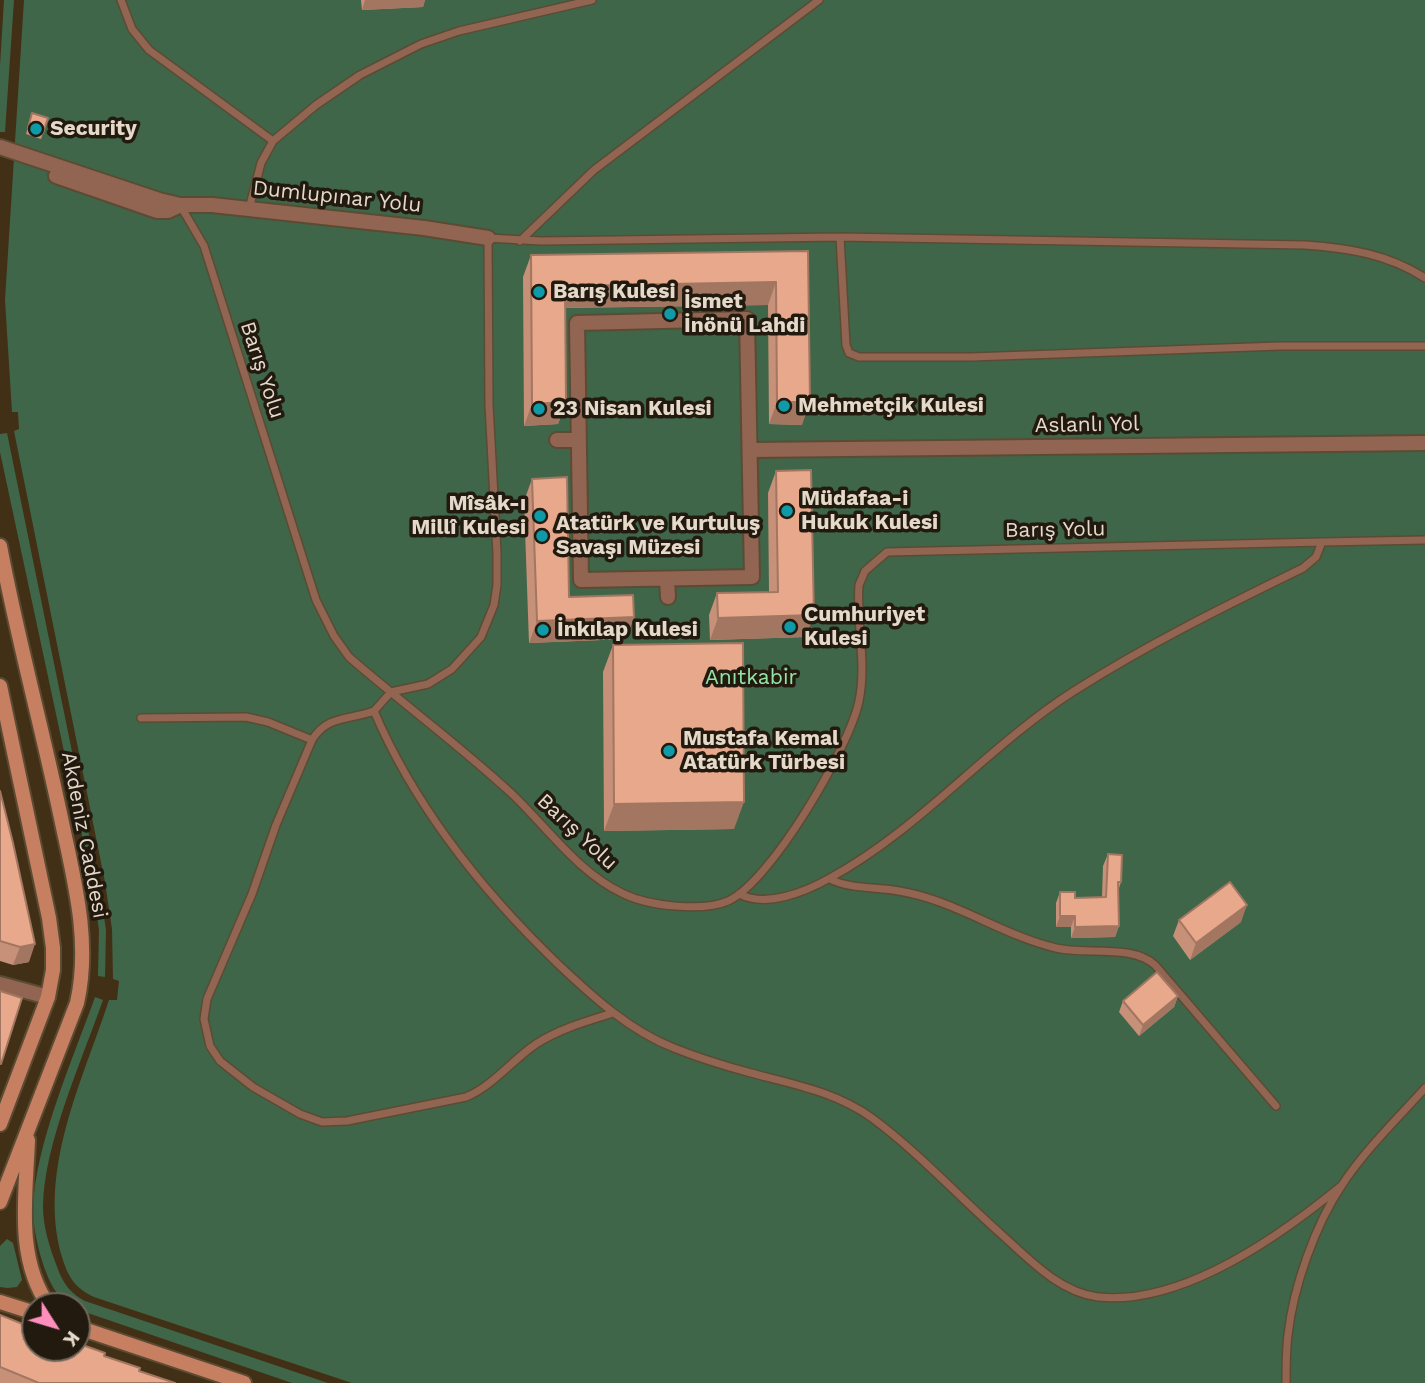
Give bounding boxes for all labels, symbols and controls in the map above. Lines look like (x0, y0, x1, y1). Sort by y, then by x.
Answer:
place label: Security (50, 116, 137, 142)
marker: Security (28, 121, 44, 137)
street label: Dumlupınar Yolu (251, 176, 423, 218)
place label: Barış Kulesi (553, 279, 676, 305)
marker: Barış Kulesi (531, 284, 547, 300)
place label: İsmet İnönü Lahdi (684, 289, 805, 339)
marker: İsmet İnönü Lahdi (662, 306, 678, 322)
street label: Barış Yolu (234, 318, 290, 422)
place label: Mehmetçik Kulesi (798, 393, 984, 419)
place label: 23 Nisan Kulesi (553, 396, 712, 422)
marker: Mehmetçik Kulesi (776, 398, 792, 414)
marker: 23 Nisan Kulesi (531, 401, 547, 417)
street label: Aslanlı Yol (1034, 411, 1140, 439)
place label: Müdafaa-i Hukuk Kulesi (801, 486, 938, 536)
place label: Mîsâk-ı Millî Kulesi (411, 491, 526, 541)
marker: Müdafaa-i Hukuk Kulesi (779, 503, 795, 519)
marker: Mîsâk-ı Millî Kulesi (532, 508, 548, 524)
place label: Atatürk ve Kurtuluş Savaşı Müzesi (556, 511, 760, 561)
street label: Barış Yolu (1005, 517, 1105, 543)
marker: Atatürk ve Kurtuluş Savaşı Müzesi (534, 528, 550, 544)
place label: Cumhuriyet Kulesi (804, 602, 925, 652)
place label: İnkılap Kulesi (557, 617, 698, 643)
marker: Cumhuriyet Kulesi (782, 619, 798, 635)
marker: İnkılap Kulesi (535, 622, 551, 638)
park label: Anıtkabir (705, 665, 797, 691)
place label: Mustafa Kemal Atatürk Türbesi (683, 726, 845, 776)
marker: Mustafa Kemal Atatürk Türbesi (661, 743, 677, 759)
street label: Akdeniz Caddesi (56, 750, 112, 920)
street label: Barış Yolu (532, 789, 622, 875)
north arrow (21, 1292, 91, 1362)
text: K (58, 1327, 85, 1351)

